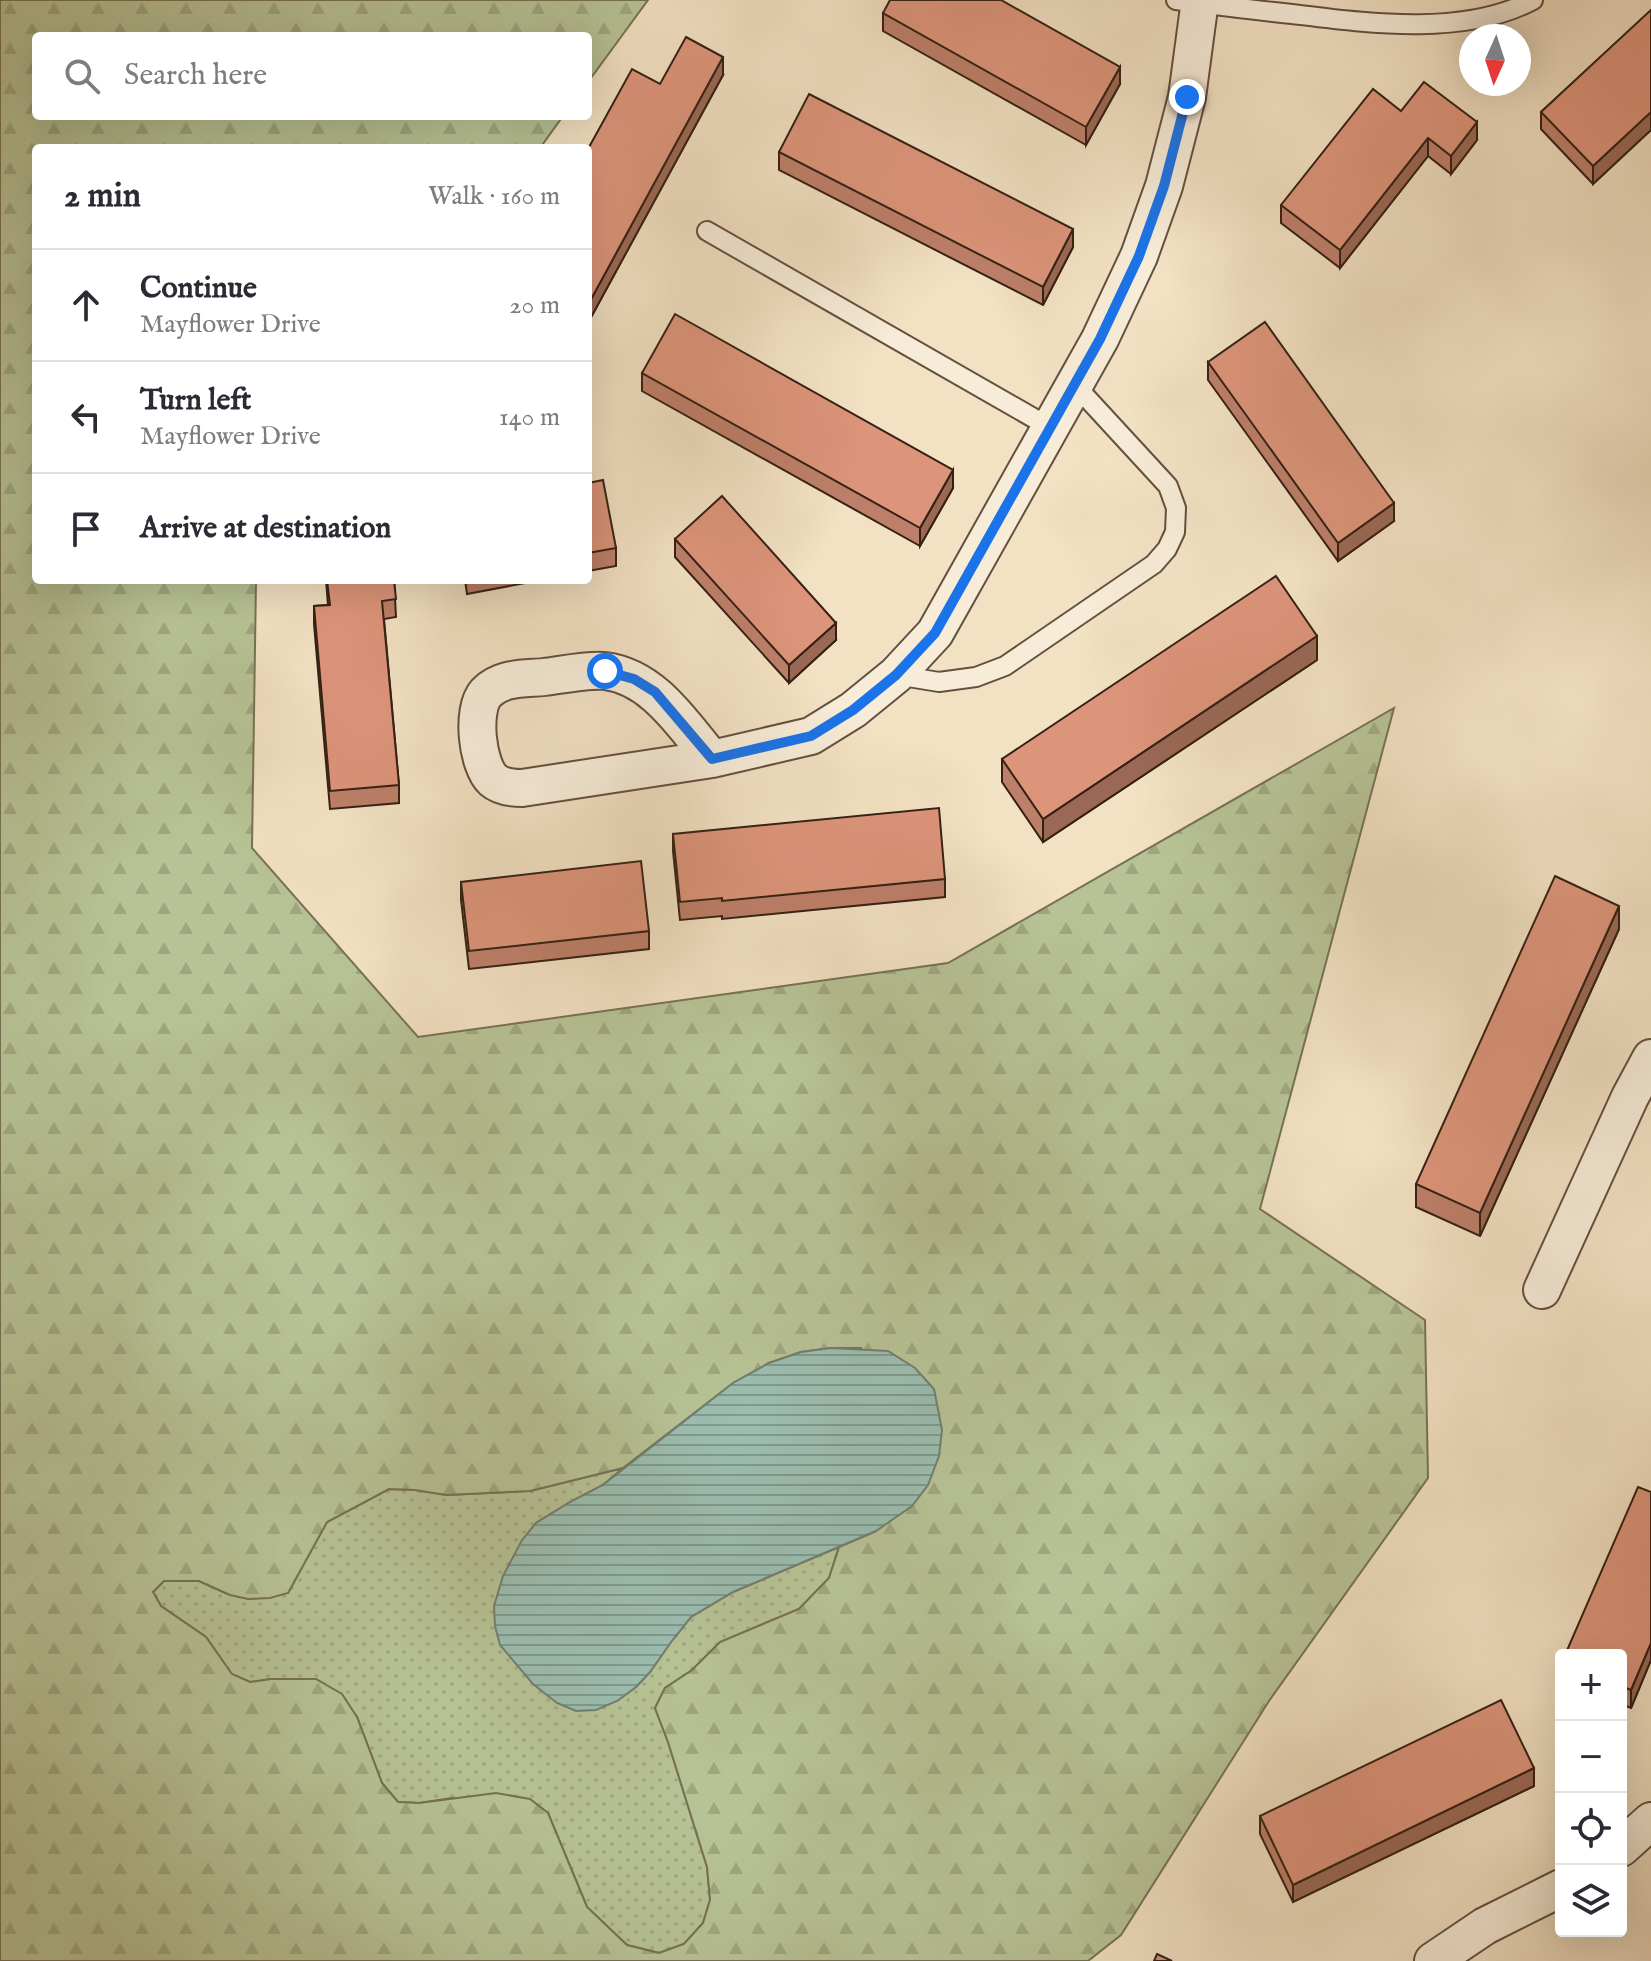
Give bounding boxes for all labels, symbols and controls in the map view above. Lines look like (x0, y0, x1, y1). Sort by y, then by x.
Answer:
north arrow (1459, 24, 1531, 96)
search box (32, 32, 592, 120)
icon: search (60, 54, 104, 98)
text: Search here (124, 57, 267, 95)
route end (1169, 79, 1205, 115)
text: 2 min (64, 175, 141, 218)
text: Walk · 160 m (428, 180, 560, 213)
text: Continue (140, 270, 257, 308)
icon: ahead (64, 283, 108, 327)
text: 20 m (509, 289, 560, 322)
text: Mayflower Drive (140, 308, 321, 341)
text: Turn left (140, 382, 251, 420)
icon: left (64, 395, 108, 439)
text: 140 m (499, 401, 560, 434)
text: Mayflower Drive (140, 420, 321, 453)
icon: arrive (64, 507, 108, 551)
text: Arrive at destination (140, 510, 391, 548)
route start (587, 653, 623, 689)
map controls (1555, 1649, 1627, 1937)
button: + (1555, 1649, 1627, 1721)
button: − (1555, 1721, 1627, 1793)
button: locate (1555, 1793, 1627, 1865)
button: layers (1555, 1865, 1627, 1937)

